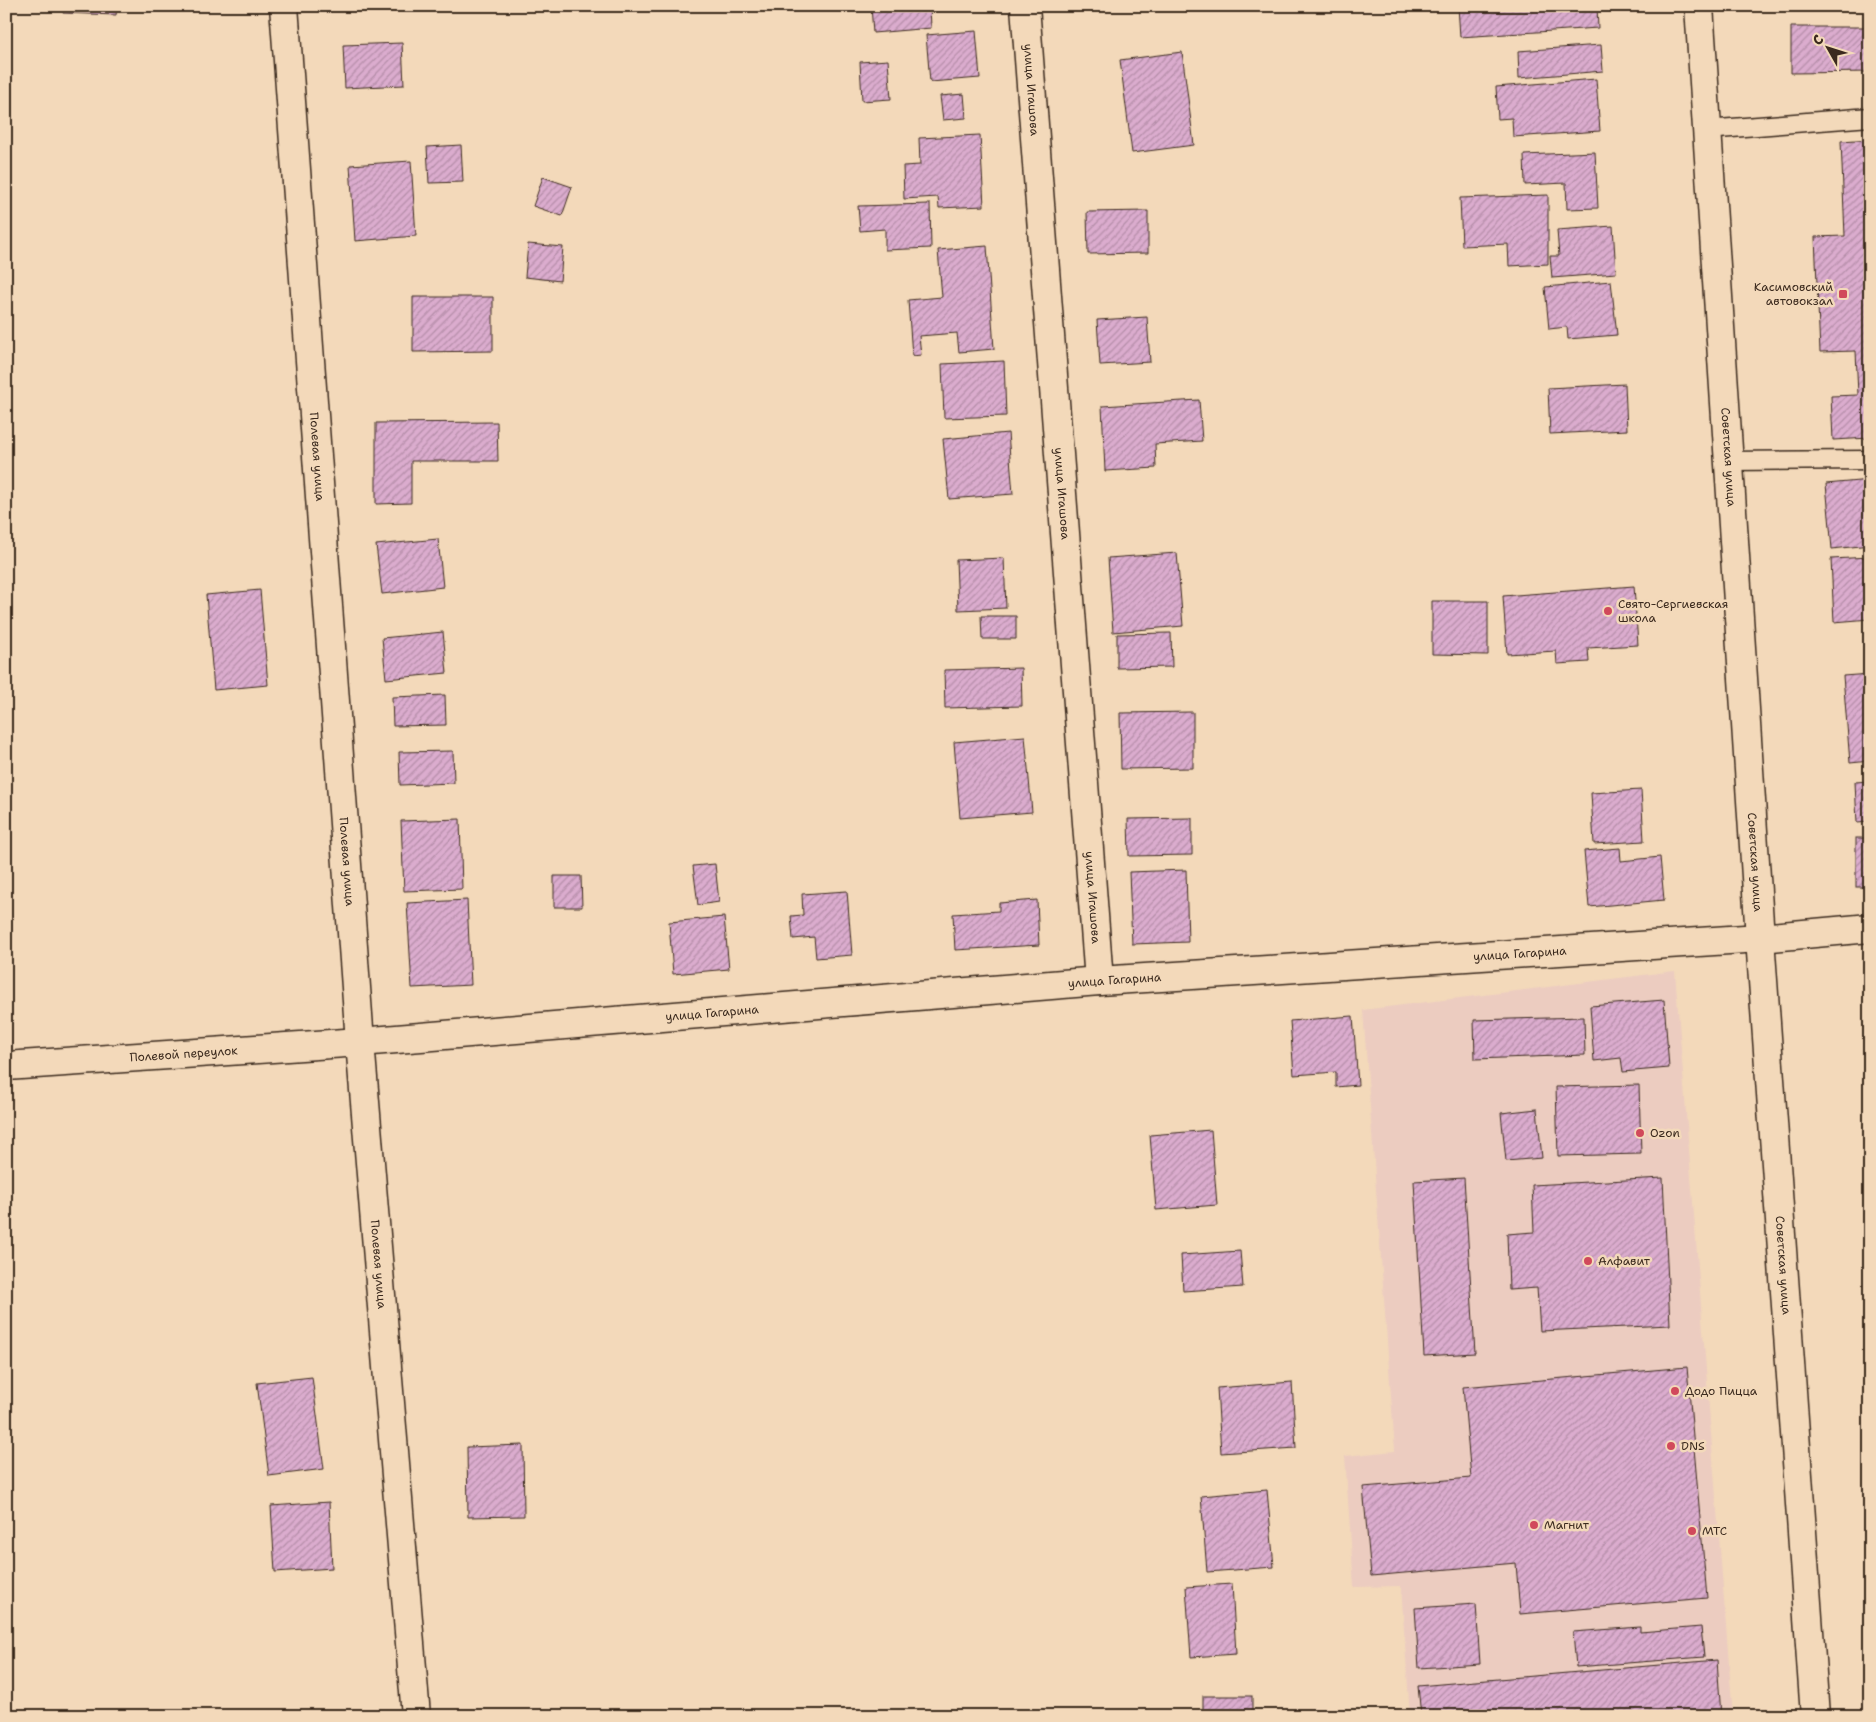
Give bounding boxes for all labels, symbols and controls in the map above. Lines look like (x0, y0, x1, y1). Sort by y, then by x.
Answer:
north arrow (1804, 22, 1854, 72)
text: С (1808, 31, 1828, 49)
street label: улица Игашова (1020, 43, 1043, 137)
place label: Касимовский автовокзал (1754, 279, 1833, 309)
marker: Касимовский автовокзал (1837, 288, 1849, 300)
street label: Советская улица (1717, 407, 1740, 508)
street label: Полевая улица (306, 412, 328, 502)
street label: улица Игашова (1051, 447, 1074, 541)
place label: Свято-Сергиевская школа (1618, 596, 1728, 626)
marker: Свято-Сергиевская школа (1602, 605, 1614, 617)
street label: Советская улица (1744, 812, 1766, 913)
street label: Полевая улица (336, 817, 358, 907)
street label: улица Игашова (1081, 851, 1104, 945)
street label: улица Гагарина (1473, 943, 1567, 965)
street label: улица Гагарина (1067, 969, 1162, 992)
street label: улица Гагарина (665, 1001, 760, 1025)
street label: Полевой переулок (129, 1042, 239, 1066)
place label: Ozon (1650, 1125, 1680, 1141)
marker: Ozon (1634, 1127, 1646, 1139)
street label: Советская улица (1772, 1215, 1795, 1316)
street label: Полевая улица (367, 1219, 390, 1310)
place label: Алфавит (1598, 1253, 1651, 1269)
marker: Алфавит (1582, 1255, 1594, 1267)
place label: Додо Пицца (1685, 1383, 1758, 1399)
marker: Додо Пицца (1669, 1385, 1681, 1397)
place label: DNS (1681, 1438, 1705, 1454)
marker: DNS (1665, 1440, 1677, 1452)
place label: Магнит (1544, 1517, 1590, 1533)
marker: Магнит (1528, 1519, 1540, 1531)
place label: МТС (1702, 1523, 1727, 1539)
marker: МТС (1686, 1525, 1698, 1537)

